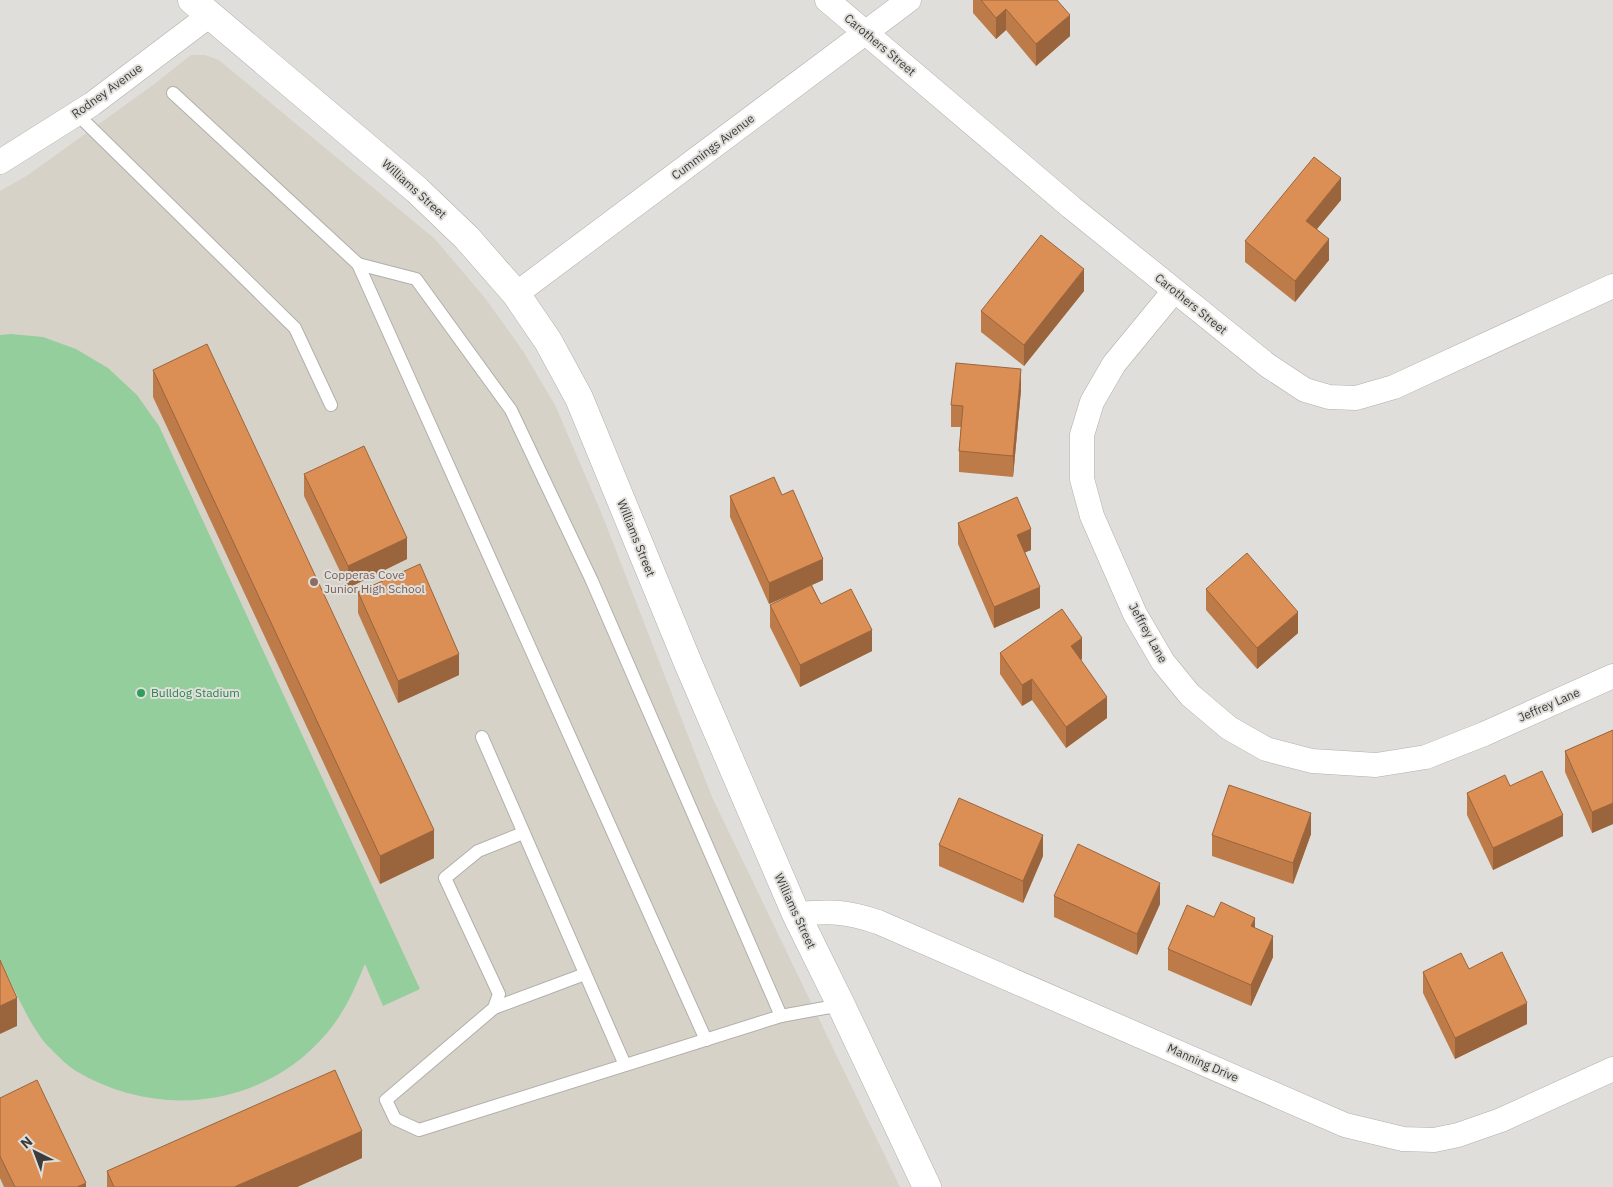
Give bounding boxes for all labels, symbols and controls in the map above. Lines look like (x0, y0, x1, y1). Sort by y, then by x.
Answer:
street label: Carothers Street (842, 10, 919, 79)
street label: Rodney Avenue (69, 60, 145, 121)
street label: Cummings Avenue (668, 110, 758, 183)
street label: Williams Street (379, 156, 450, 222)
street label: Carothers Street (1152, 270, 1230, 337)
street label: Williams Street (614, 497, 659, 578)
place label: Copperas Cove Junior High School (324, 567, 425, 596)
marker: Copperas Cove Junior High School (308, 576, 320, 588)
street label: Jeffrey Lane (1126, 600, 1171, 666)
street label: Jeffrey Lane (1516, 684, 1582, 725)
place label: Bulldog Stadium (151, 685, 240, 700)
marker: Bulldog Stadium (135, 687, 147, 699)
street label: Williams Street (771, 871, 820, 951)
street label: Manning Drive (1165, 1040, 1242, 1085)
north arrow (10, 1127, 60, 1177)
text: N (17, 1132, 36, 1152)

